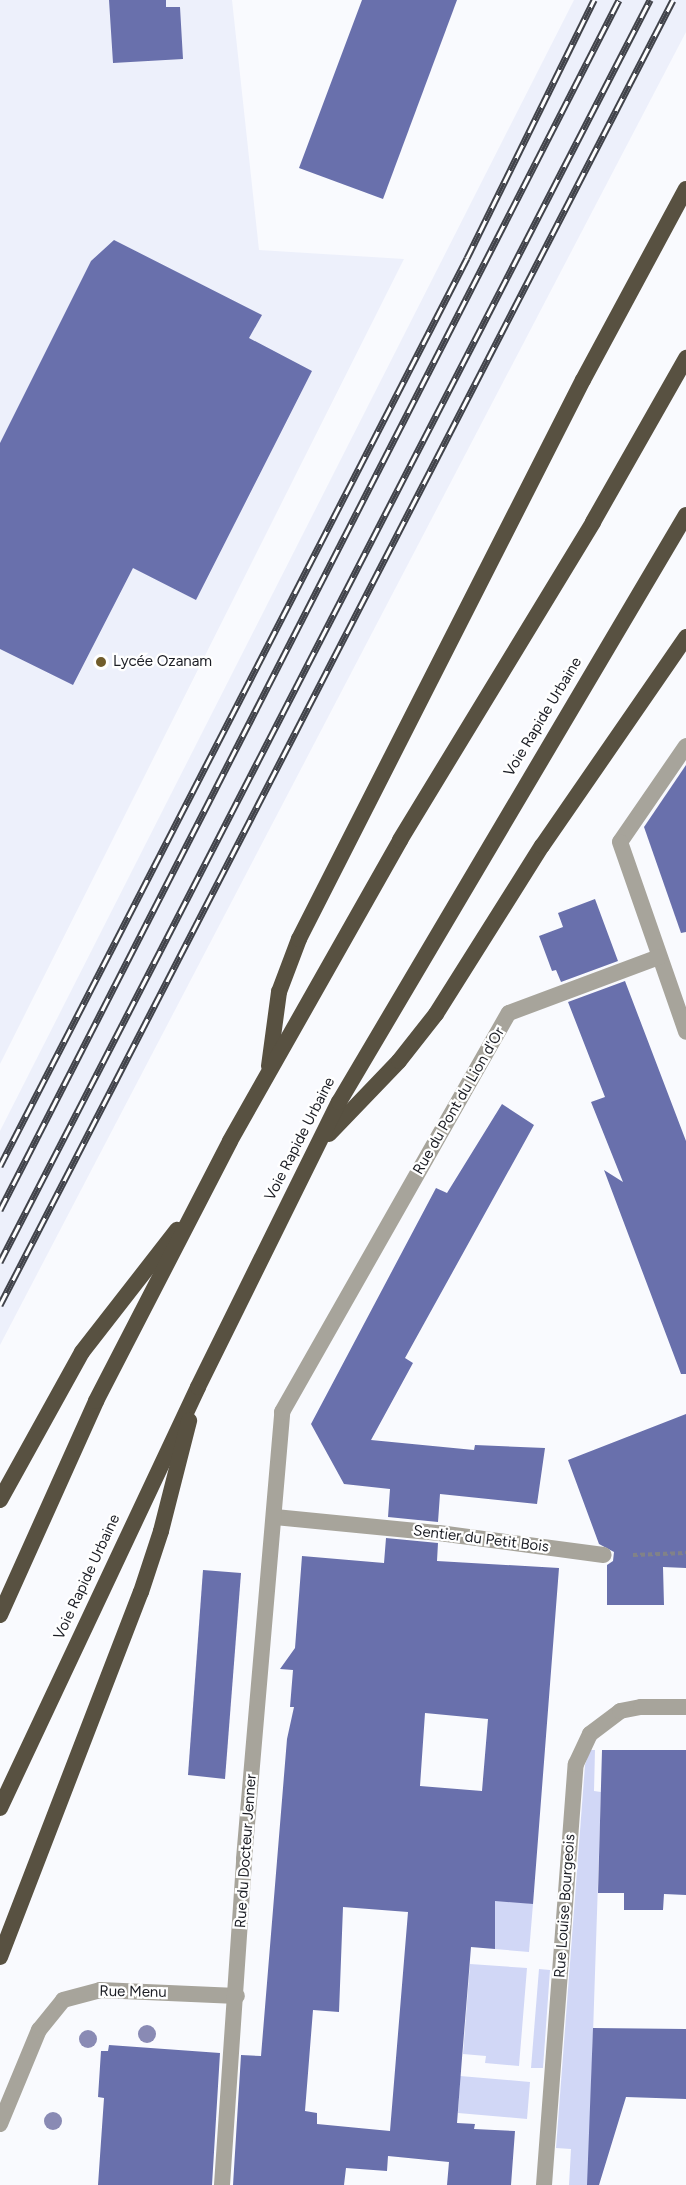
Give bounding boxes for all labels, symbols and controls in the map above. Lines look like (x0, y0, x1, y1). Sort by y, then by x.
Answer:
place label: Lycée Ozanam (113, 653, 212, 671)
street label: Voie Rapide Urbaine (500, 654, 586, 780)
marker: Lycée Ozanam (94, 655, 108, 669)
street label: Rue du Pont du Lion d'Or (409, 1024, 509, 1178)
street label: Voie Rapide Urbaine (261, 1074, 339, 1204)
street label: Voie Rapide Urbaine (50, 1512, 124, 1642)
street label: Sentier du Petit Bois (412, 1522, 550, 1556)
street label: Rue du Docteur Jenner (232, 1773, 260, 1929)
street label: Rue Louise Bourgeois (551, 1833, 579, 1979)
street label: Rue Menu (99, 1982, 167, 2002)

